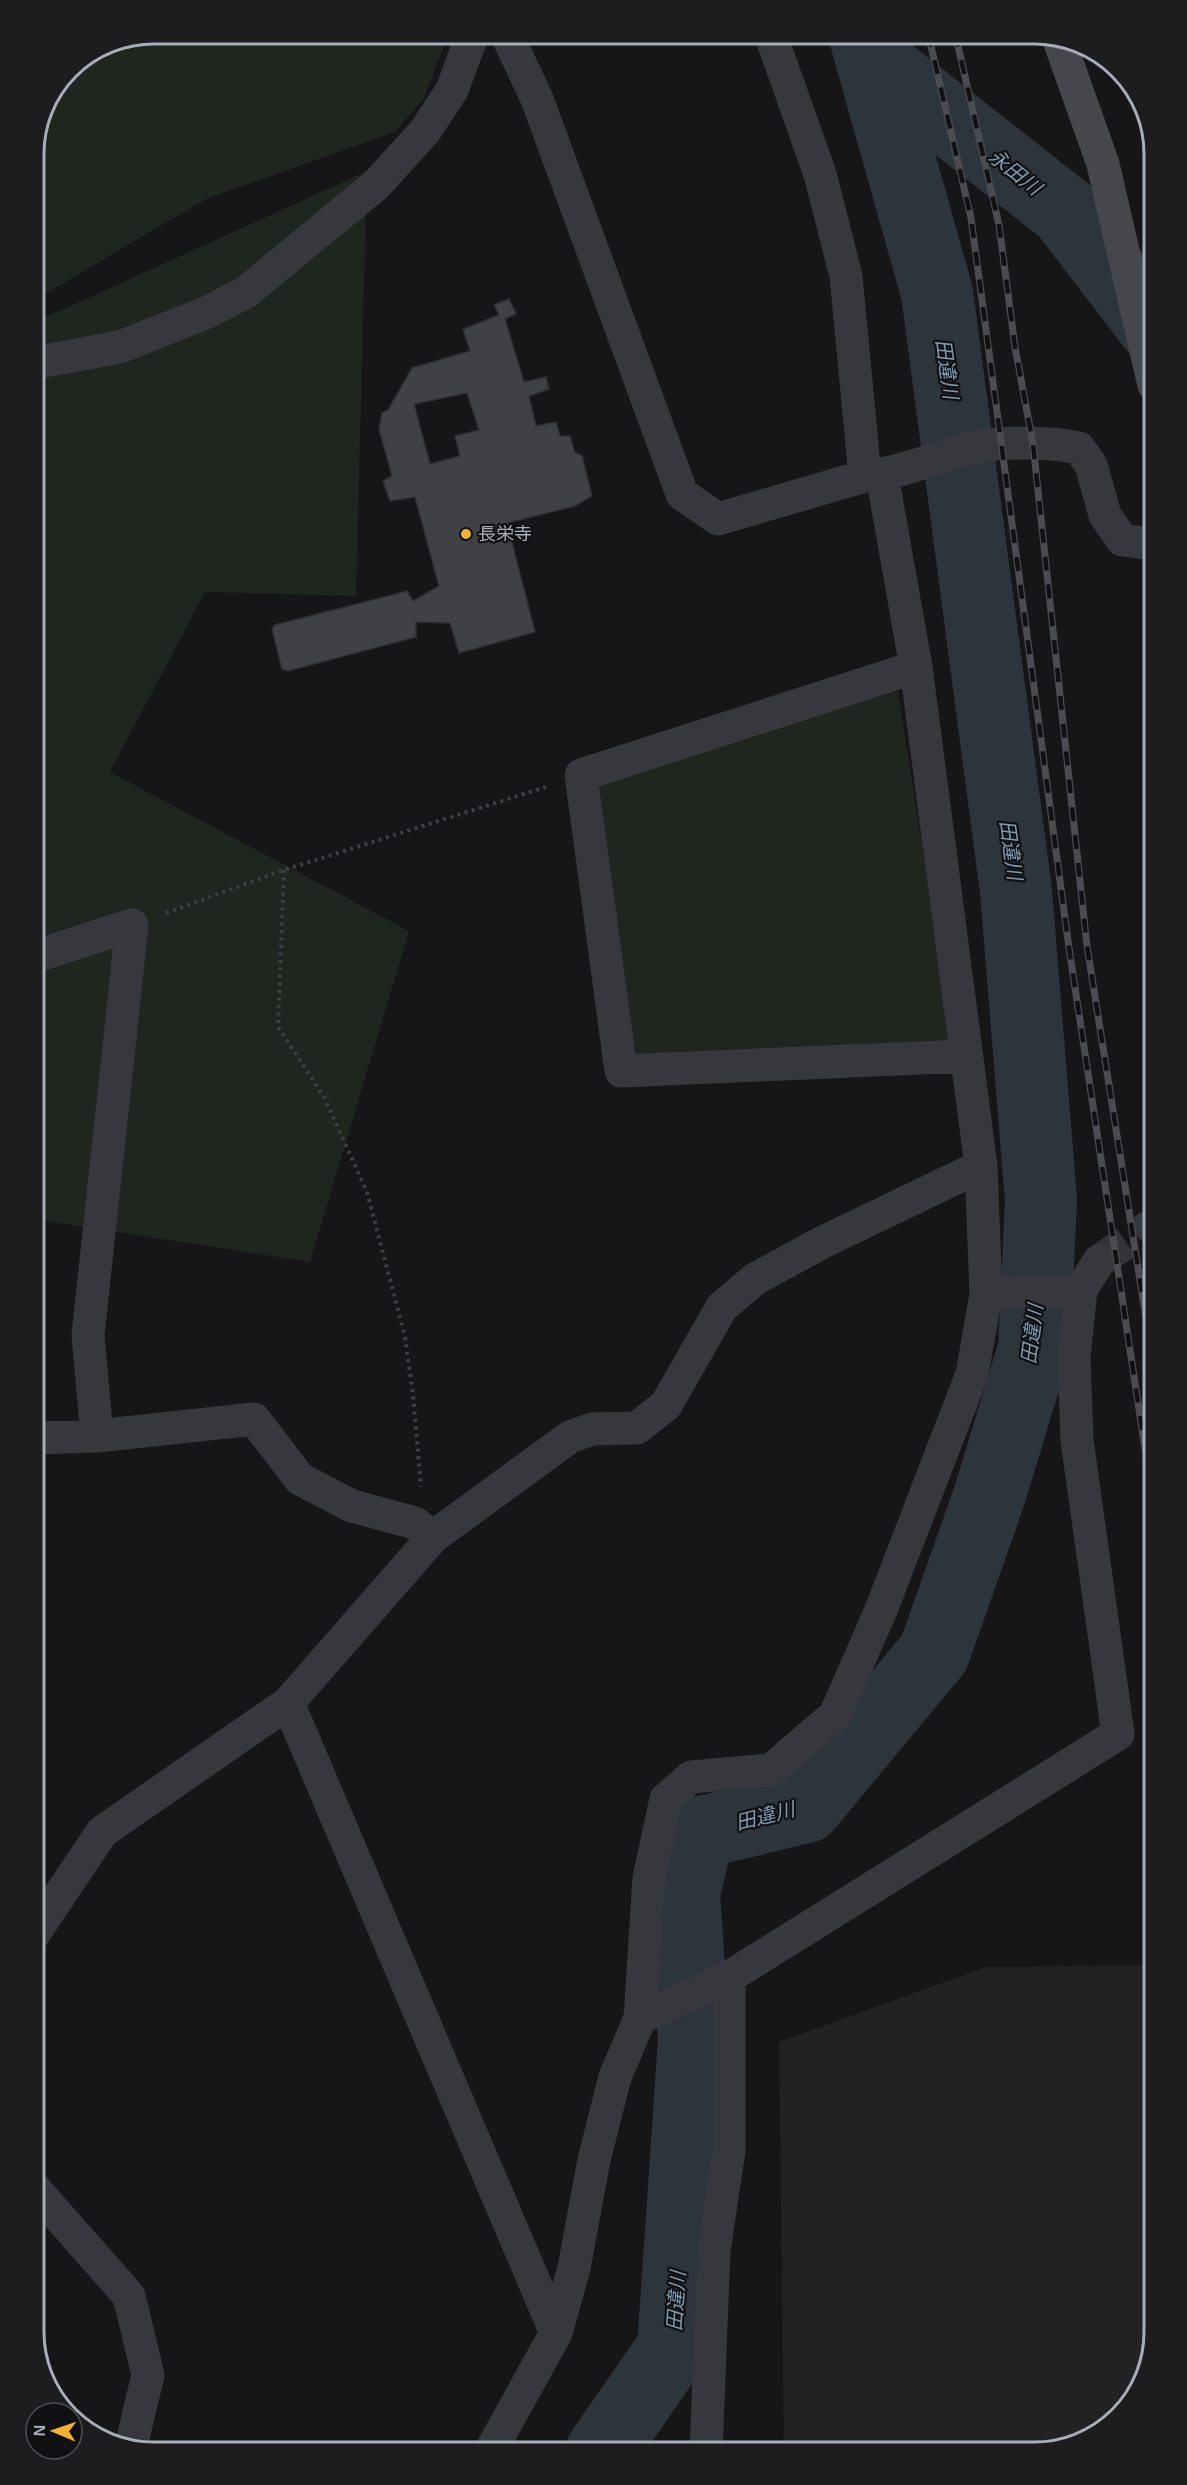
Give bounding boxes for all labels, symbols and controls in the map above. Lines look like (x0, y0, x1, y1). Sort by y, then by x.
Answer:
water label: 永田川 (985, 145, 1047, 200)
water label: 田違川 (932, 338, 962, 402)
place label: 長栄寺 (478, 524, 532, 544)
marker: 長栄寺 (459, 527, 473, 541)
water label: 田違川 (996, 819, 1026, 883)
water label: 田違川 (1017, 1301, 1047, 1365)
water label: 田違川 (733, 1798, 799, 1834)
water label: 田違川 (663, 2268, 689, 2332)
north arrow (24, 2401, 84, 2461)
text: N (31, 2424, 48, 2437)

